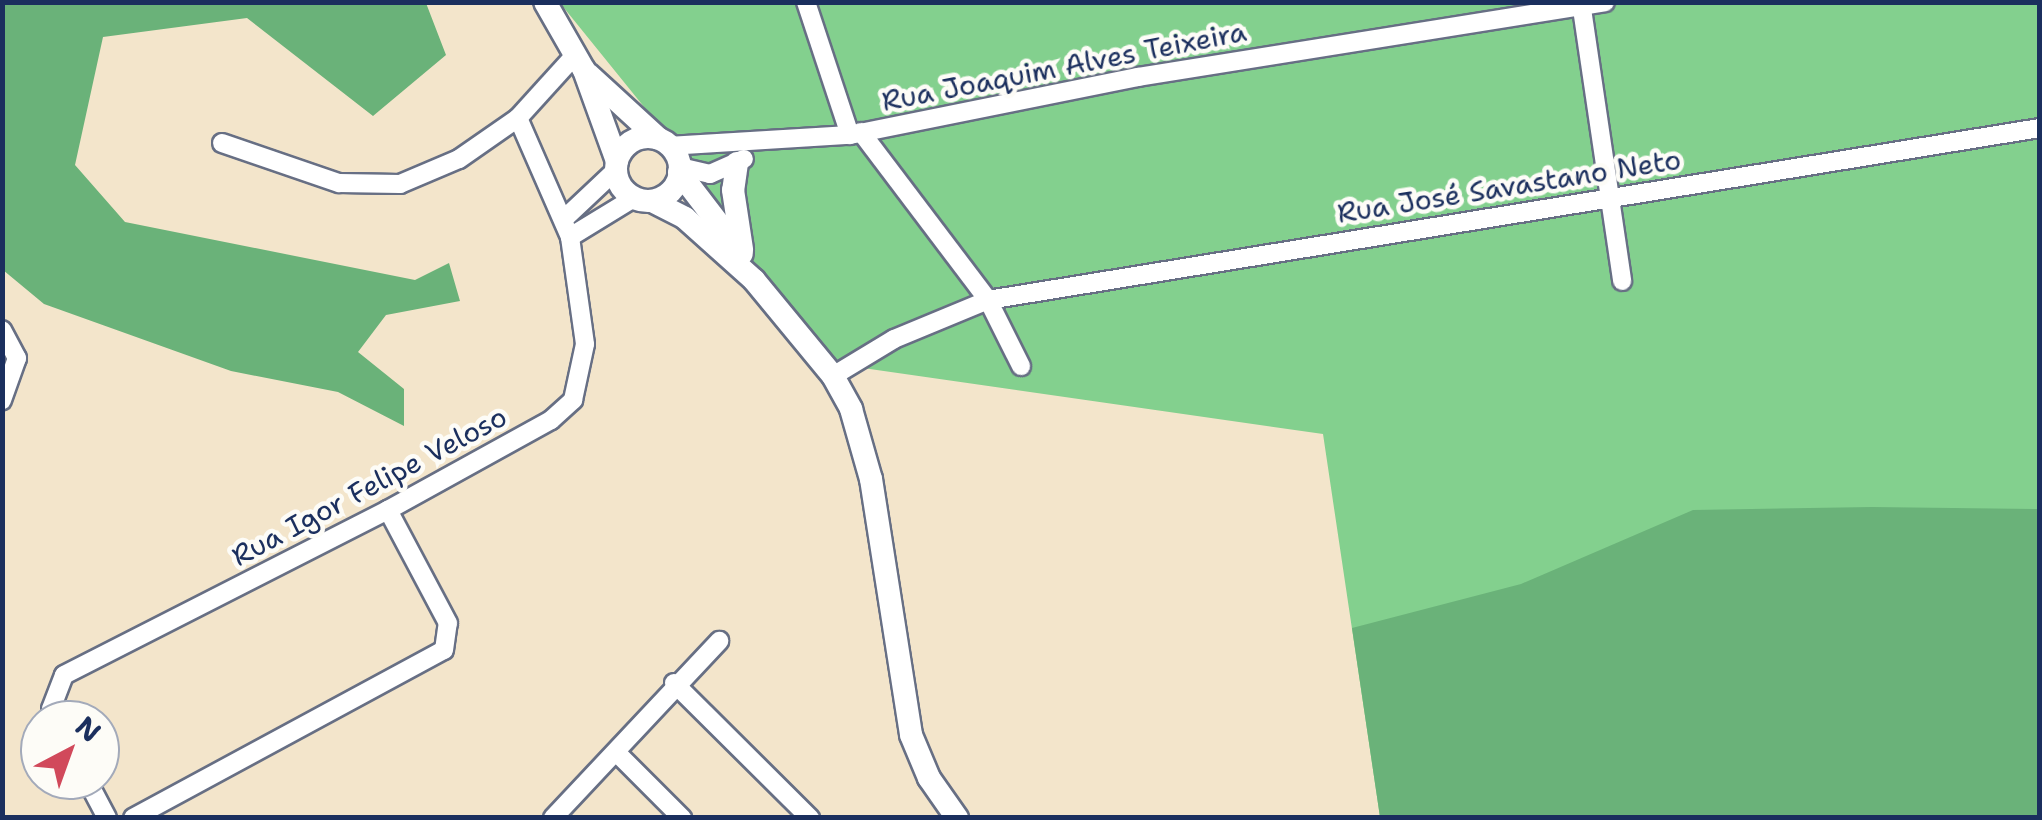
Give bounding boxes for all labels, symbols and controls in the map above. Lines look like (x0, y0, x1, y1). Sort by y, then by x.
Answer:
street label: Rua Joaquim Alves Teixeira (879, 14, 1249, 118)
street label: Rua José Savastano Neto (1335, 142, 1683, 230)
street label: Rua Igor Felipe Veloso (226, 399, 512, 573)
north arrow (20, 700, 120, 800)
text: N (68, 707, 109, 750)

